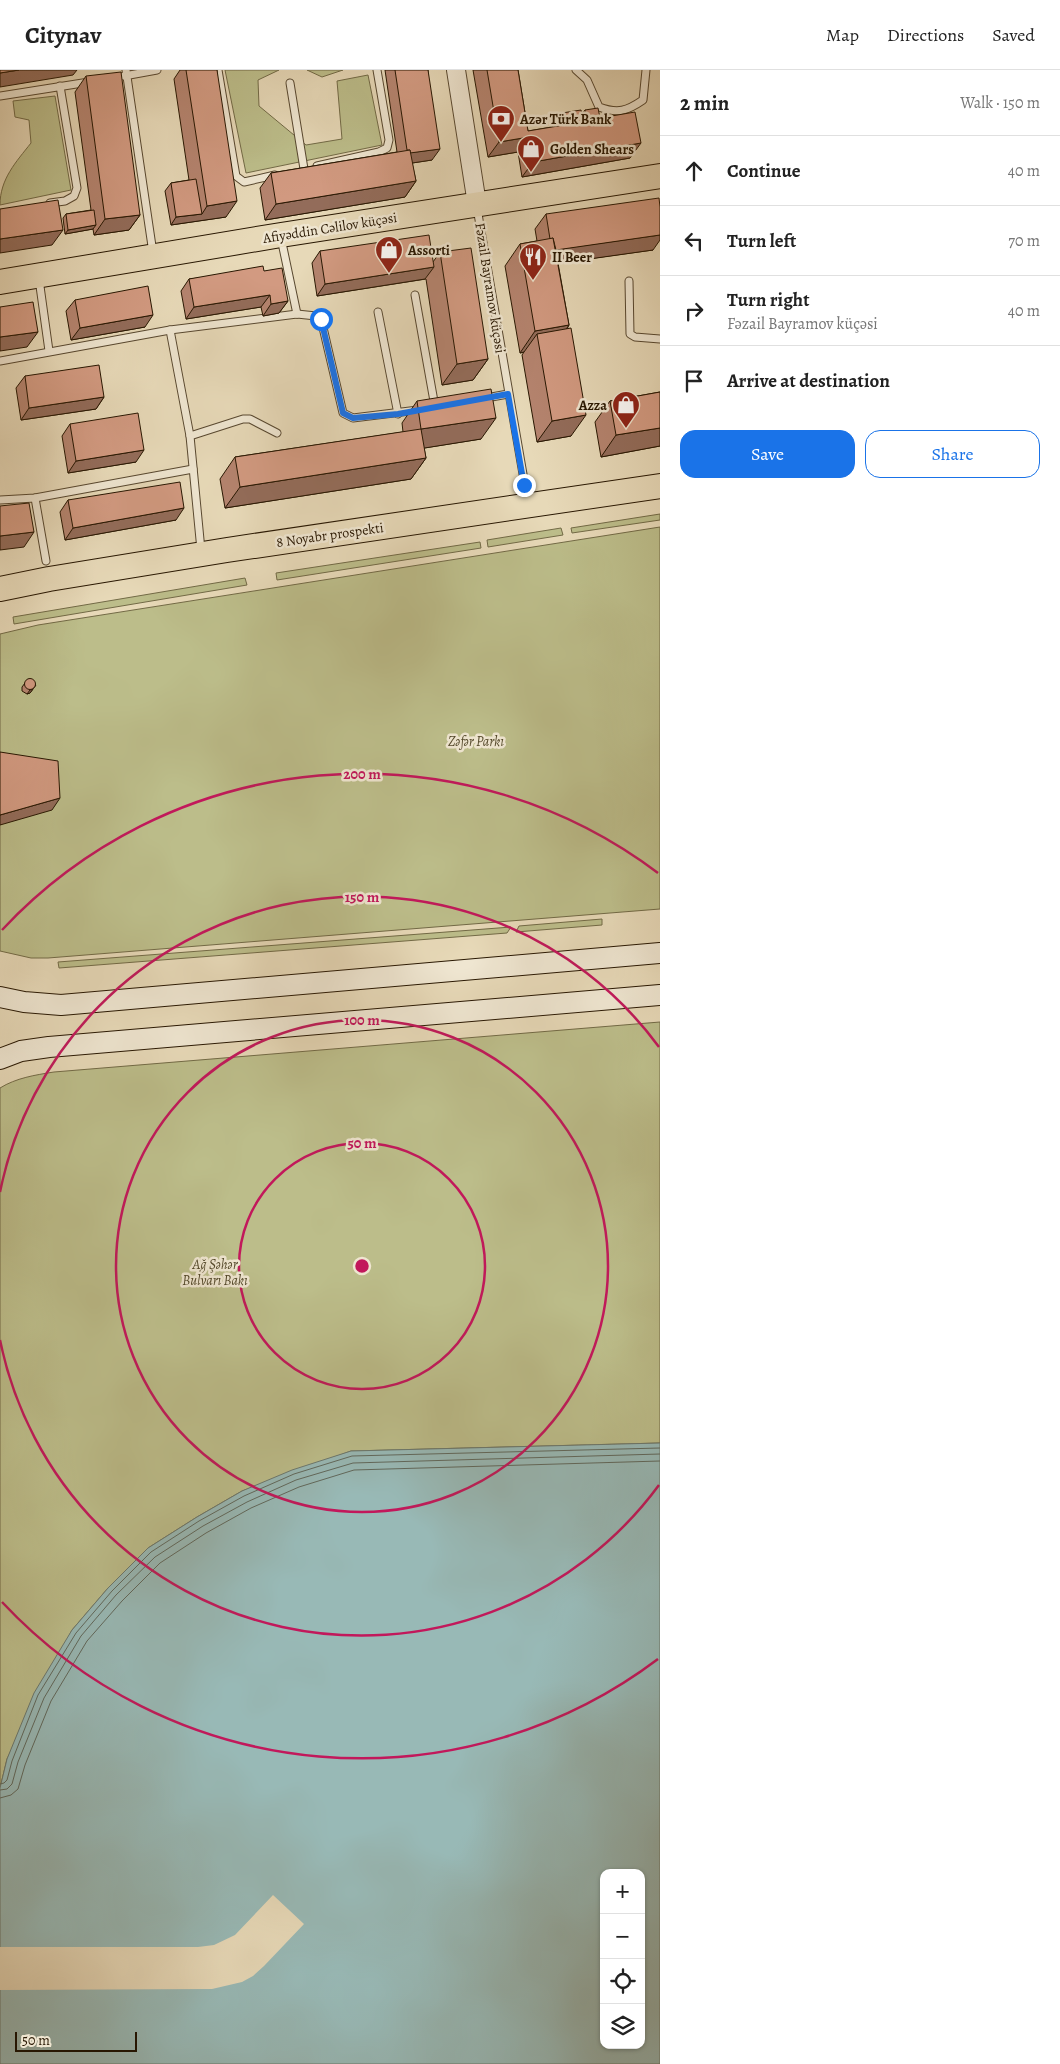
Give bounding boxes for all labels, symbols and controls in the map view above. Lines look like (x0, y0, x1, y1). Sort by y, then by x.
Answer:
text: Citynav (25, 19, 101, 51)
text: Map (826, 23, 859, 47)
text: Directions (887, 23, 964, 47)
text: Saved (992, 23, 1035, 47)
text: 2 min (680, 89, 729, 117)
text: Walk · 150 m (960, 92, 1040, 114)
bank icon: Azәr Türk Bank (486, 104, 516, 143)
place label: Azәr Türk Bank (519, 110, 612, 129)
shop icon: Golden Shears (516, 134, 546, 173)
place label: Golden Shears (550, 140, 634, 159)
icon: ahead (680, 157, 708, 185)
text: Continue (727, 158, 801, 184)
text: 40 m (1008, 160, 1040, 182)
street label: Afiyəddin Cəlilov küçəsi (261, 208, 398, 248)
street label: Fəzail Bayramov küçəsi (470, 221, 510, 355)
icon: left (680, 227, 708, 255)
text: Turn left (727, 228, 796, 254)
text: 70 m (1008, 230, 1040, 252)
shop icon: Assorti (374, 235, 404, 274)
place label: Assorti (407, 241, 450, 260)
restaurant icon: II Beer (518, 242, 548, 281)
place label: II Beer (552, 248, 592, 267)
text: Turn right (727, 287, 809, 313)
icon: right (680, 297, 708, 325)
text: 40 m (1008, 300, 1040, 322)
route start (310, 308, 333, 331)
text: Fəzail Bayramov küçəsi (727, 313, 878, 335)
icon: arrive (680, 367, 708, 395)
text: Arrive at destination (727, 368, 890, 394)
shop icon: Azza (611, 390, 641, 429)
place label: Azza (578, 396, 607, 415)
button: Save (680, 430, 855, 478)
button: Share (865, 430, 1040, 478)
route end (513, 474, 536, 497)
street label: 8 Noyabr prospekti (275, 518, 385, 552)
park label: Zəfər Parkı (448, 732, 504, 751)
text: 200 m (343, 764, 381, 784)
text: 150 m (345, 887, 380, 907)
text: 100 m (344, 1010, 380, 1030)
text: 50 m (347, 1133, 377, 1153)
park label: Ağ Şəhər Bulvarı Bakı (182, 1255, 248, 1290)
centre of rings (353, 1257, 371, 1275)
map controls (600, 1869, 645, 2049)
button: + (600, 1869, 645, 1914)
button: − (600, 1914, 645, 1959)
button: locate (600, 1959, 645, 2004)
button: layers (600, 2004, 645, 2049)
scale bar (15, 2029, 138, 2052)
text: 50 m (22, 2031, 50, 2050)

